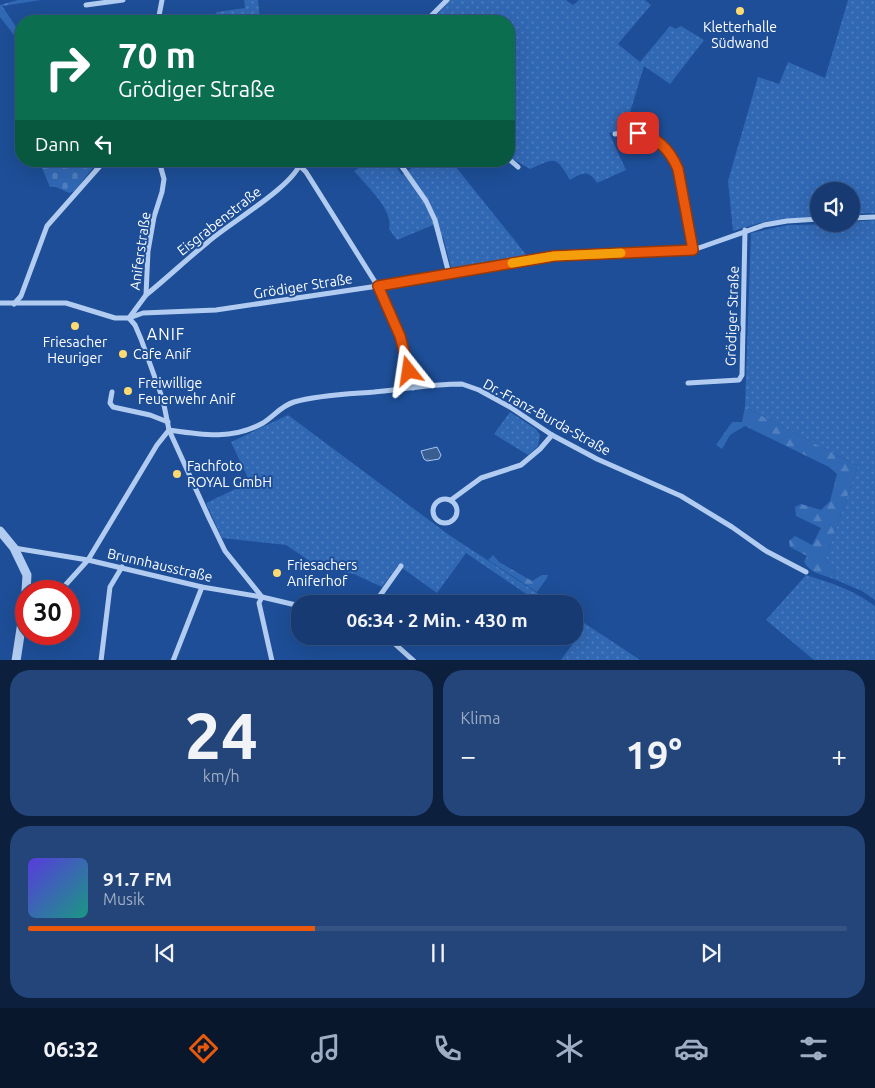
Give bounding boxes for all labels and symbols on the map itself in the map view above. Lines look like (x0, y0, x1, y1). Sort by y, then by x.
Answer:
marker: Kletterhalle Südwand (734, 5, 746, 17)
place label: Kletterhalle Südwand (703, 19, 777, 51)
pin (617, 112, 659, 154)
street label: Eisgrabenstraße (174, 183, 264, 259)
street label: Aniferstraße (127, 211, 153, 291)
street label: Grödiger Straße (722, 266, 742, 366)
street label: Grödiger Straße (252, 270, 354, 302)
marker: Friesacher Heuriger (69, 320, 81, 332)
district label: ANIF (147, 325, 185, 343)
place label: Friesacher Heuriger (43, 334, 108, 366)
position arrow (382, 344, 434, 396)
place label: Cafe Anif (133, 346, 192, 362)
marker: Cafe Anif (117, 348, 129, 360)
place label: Freiwillige Feuerwehr Anif (138, 375, 236, 407)
street label: Dr.-Franz-Burda-Straße (480, 375, 614, 459)
marker: Freiwillige Feuerwehr Anif (122, 385, 134, 397)
place label: Fachfoto ROYAL GmbH (187, 458, 272, 490)
marker: Fachfoto ROYAL GmbH (171, 468, 183, 480)
street label: Brunnhausstraße (106, 545, 214, 585)
place label: Friesachers Aniferhof (287, 557, 357, 589)
marker: Friesachers Aniferhof (271, 567, 283, 579)
speed limit sign: 30 (15, 580, 80, 645)

